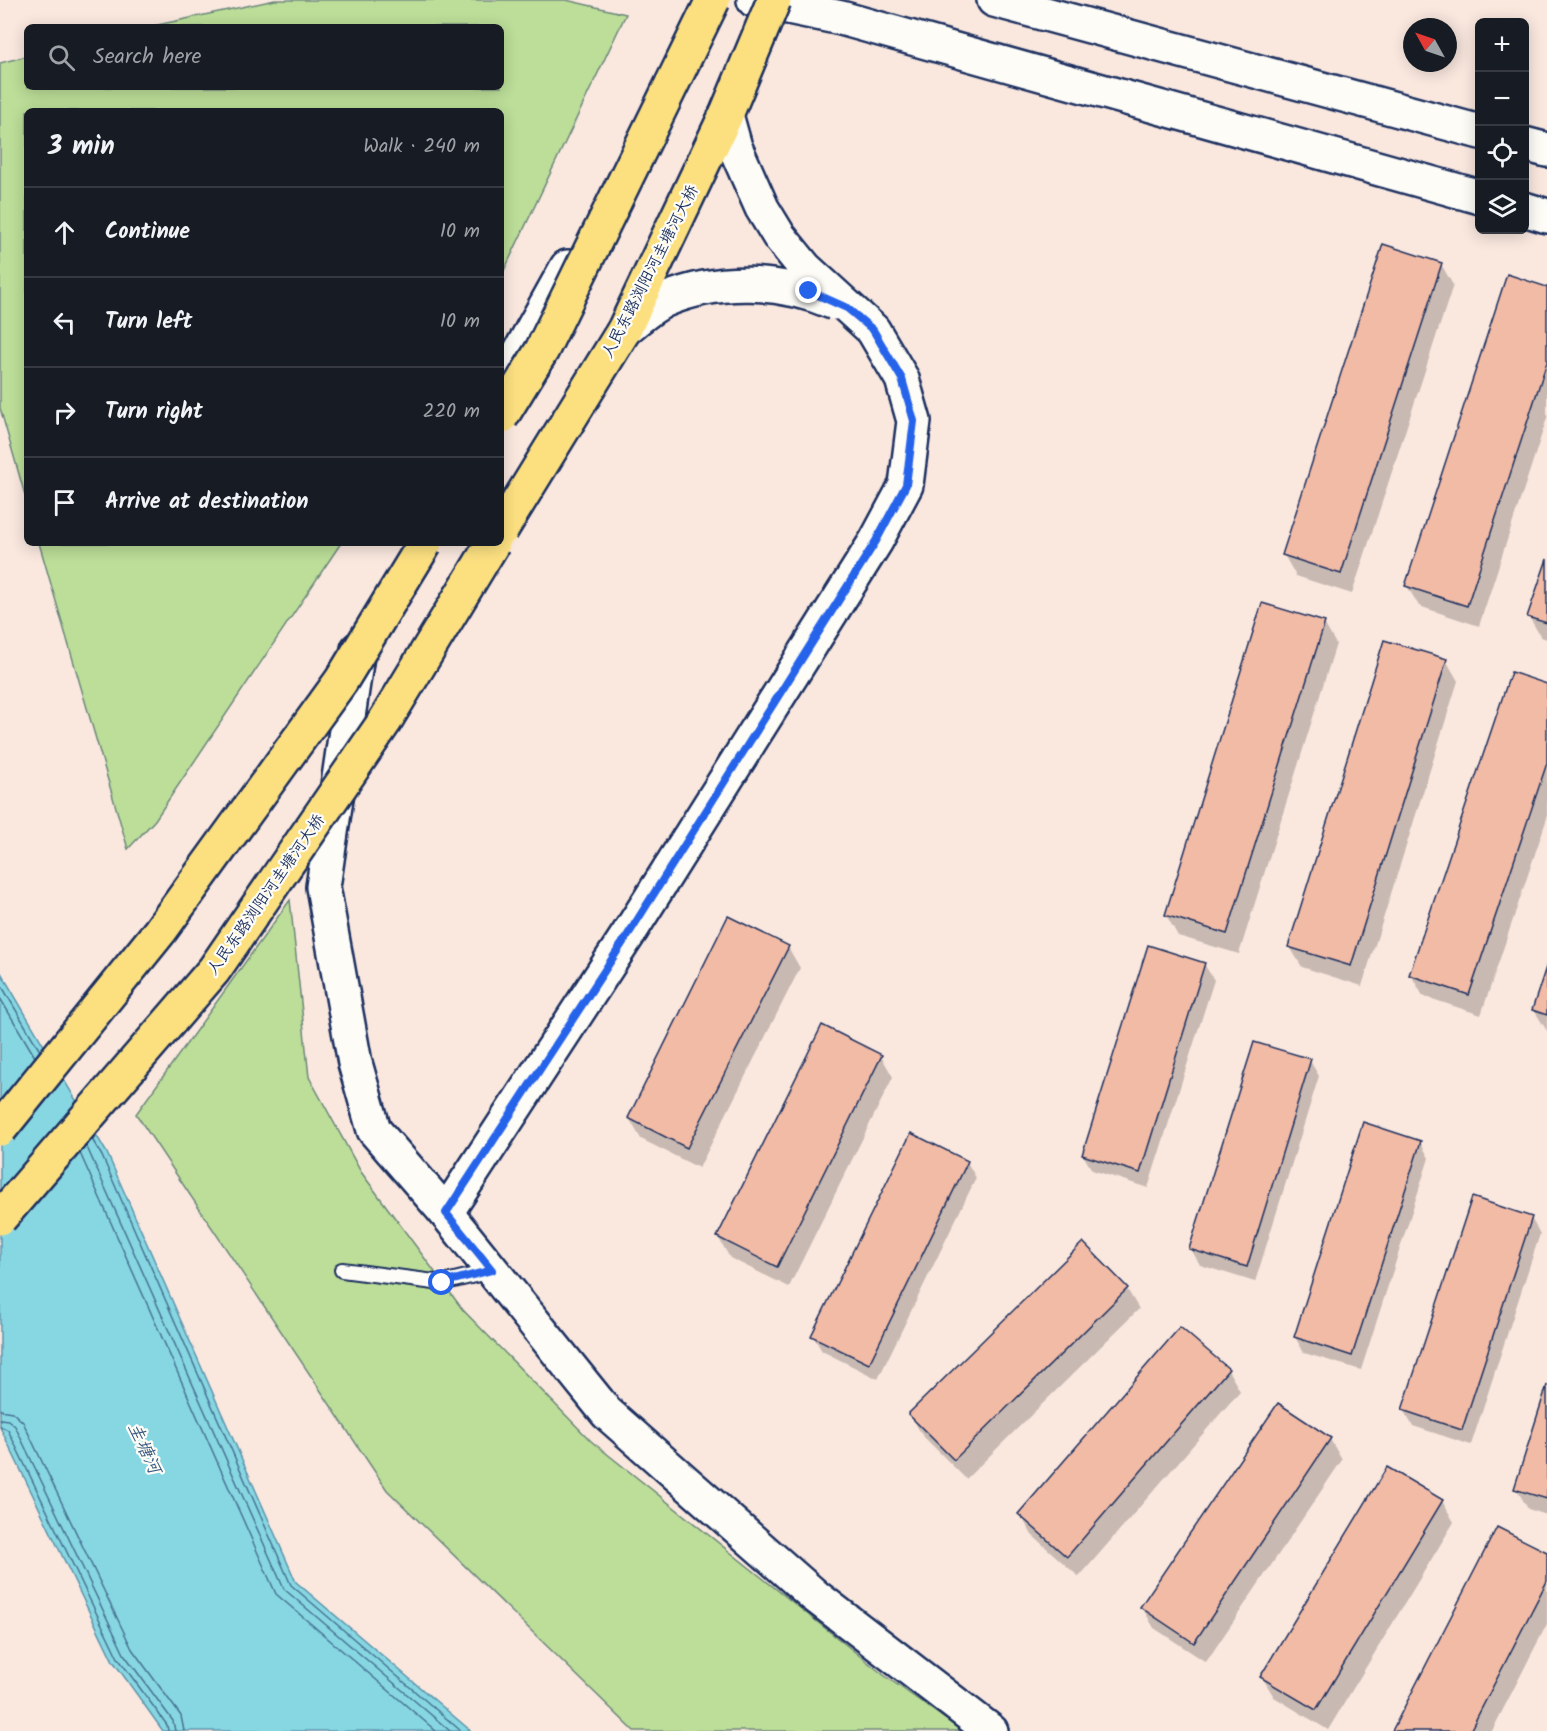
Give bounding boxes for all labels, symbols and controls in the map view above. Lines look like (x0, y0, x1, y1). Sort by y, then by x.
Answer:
north arrow (1403, 18, 1457, 72)
map controls (1475, 18, 1529, 234)
button: + (1475, 18, 1529, 72)
search box (24, 24, 504, 90)
text: Search here (93, 40, 201, 75)
icon: search (45, 41, 78, 74)
button: − (1475, 72, 1529, 126)
text: 3 min (48, 126, 115, 168)
button: locate (1475, 126, 1529, 180)
text: Walk · 240 m (363, 131, 480, 163)
street label: 人民东路浏阳河圭塘河大桥 (596, 180, 705, 363)
button: layers (1475, 180, 1529, 234)
text: Continue (105, 215, 190, 250)
icon: ahead (48, 216, 81, 249)
text: 10 m (440, 216, 480, 248)
route end (795, 277, 821, 303)
text: Turn left (105, 305, 192, 340)
icon: left (48, 306, 81, 339)
text: 10 m (440, 306, 480, 338)
text: Turn right (105, 395, 203, 430)
icon: right (48, 396, 81, 429)
text: 220 m (423, 396, 480, 428)
text: Arrive at destination (105, 485, 308, 520)
icon: arrive (48, 486, 81, 519)
street label: 人民东路浏阳河圭塘河大桥 (201, 809, 332, 981)
route start (428, 1269, 454, 1295)
water label: 圭塘河 (119, 1418, 169, 1482)

